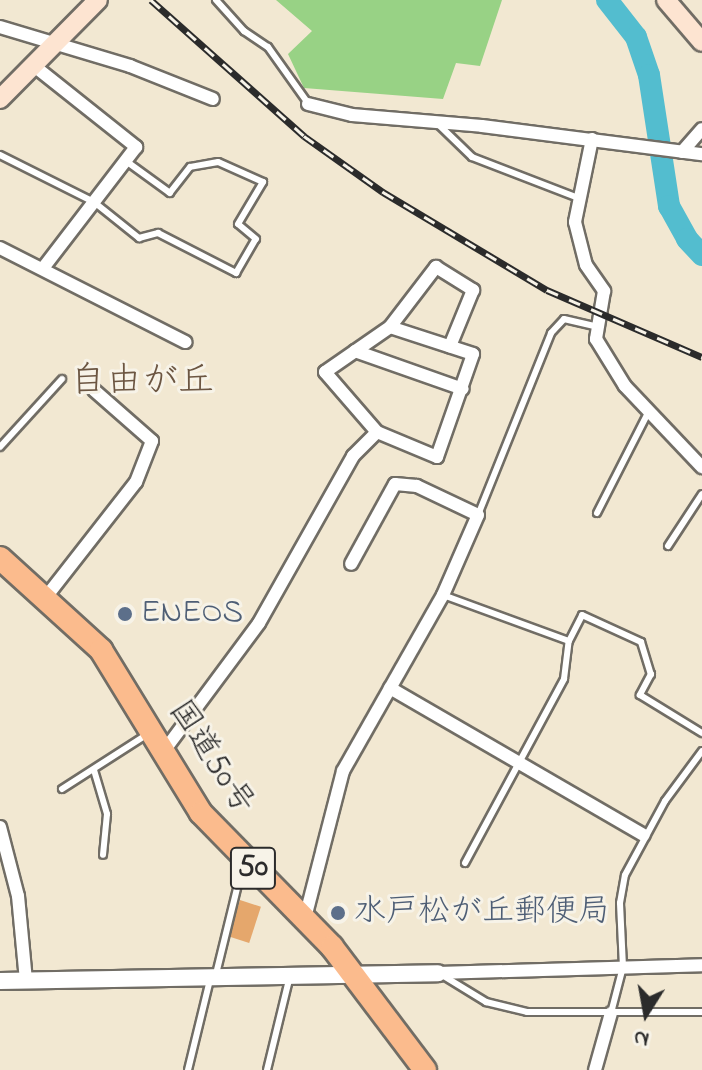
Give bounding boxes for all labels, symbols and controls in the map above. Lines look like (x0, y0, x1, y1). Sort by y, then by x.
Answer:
district label: 自由が丘 (70, 361, 214, 405)
place label: ENEOS (141, 595, 243, 633)
marker: ENEOS (116, 605, 134, 623)
street label: 国道50号 (159, 694, 261, 822)
road number: 50 (229, 842, 277, 894)
place label: 水戸松が丘郵便局 (354, 894, 610, 932)
marker: 水戸松が丘郵便局 (329, 904, 347, 922)
north arrow (606, 974, 686, 1054)
text: N (631, 1020, 652, 1055)

